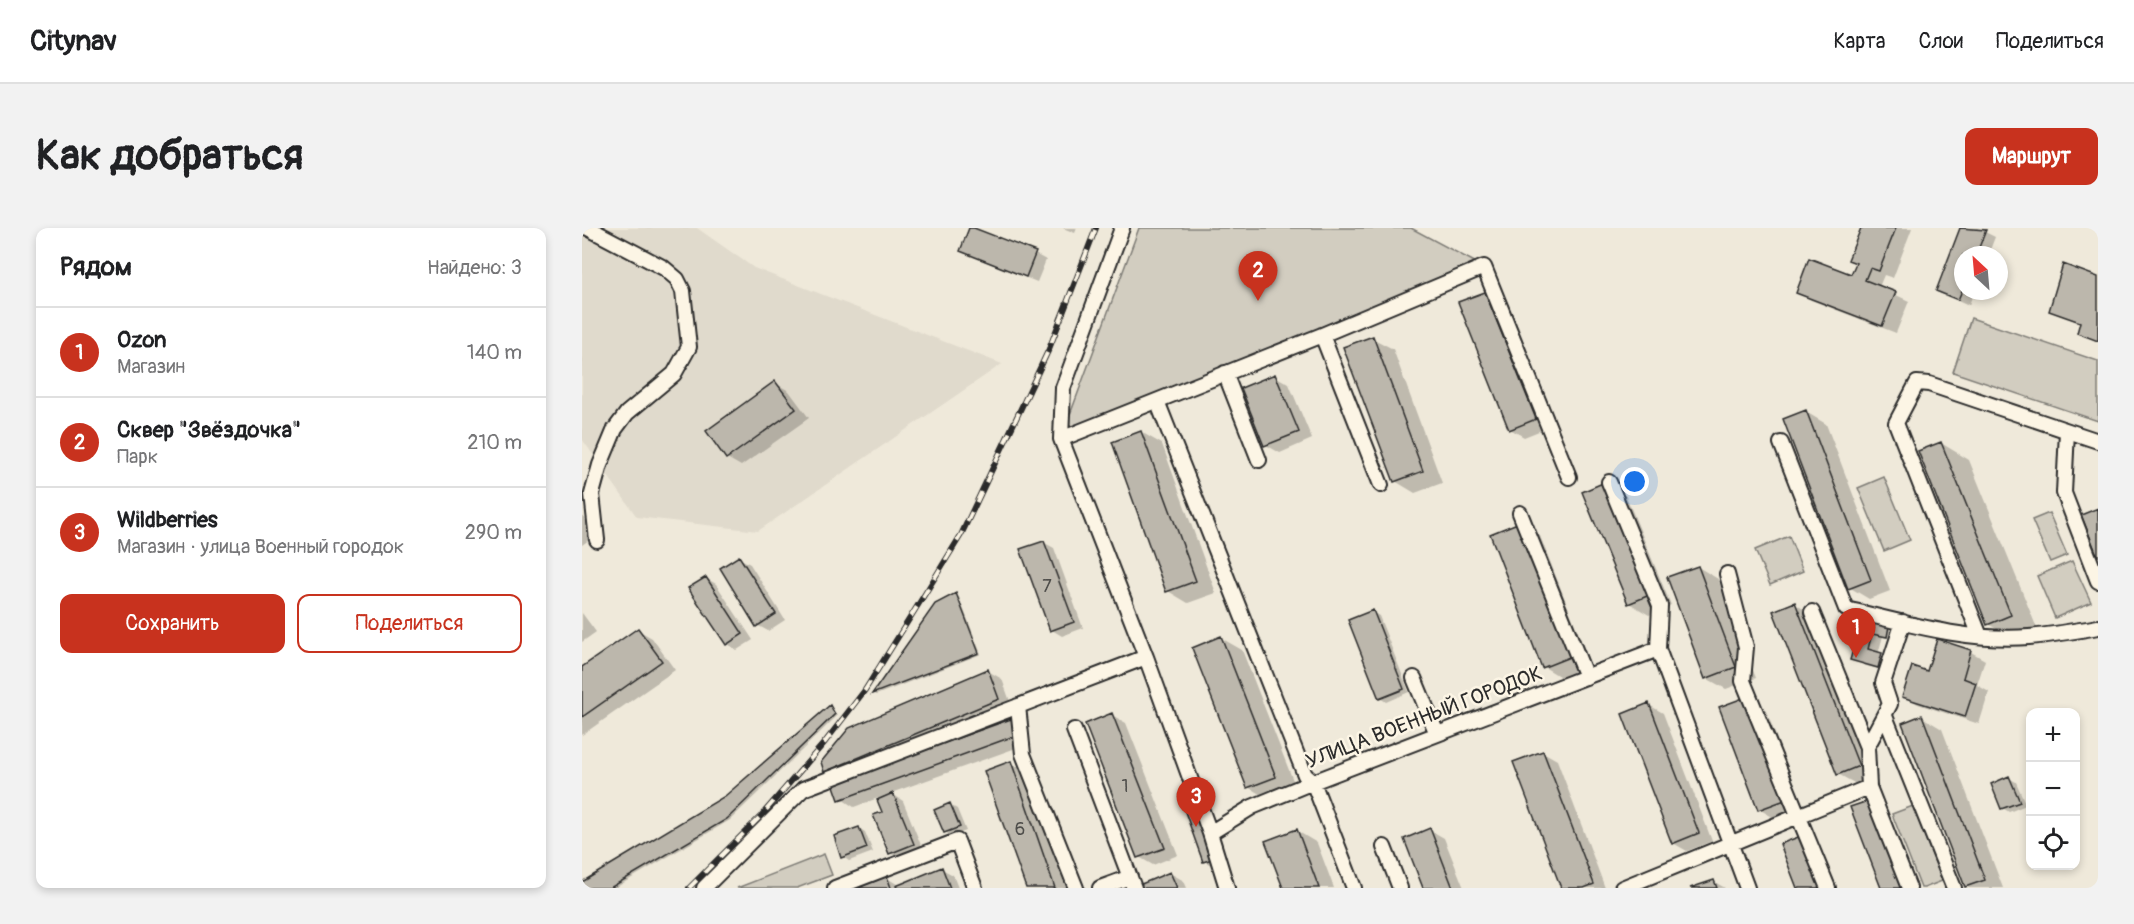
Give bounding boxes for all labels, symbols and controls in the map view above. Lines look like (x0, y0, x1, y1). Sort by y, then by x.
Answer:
text: Citynav (30, 24, 117, 59)
text: Карта (1833, 28, 1885, 55)
text: Слои (1918, 28, 1963, 55)
text: Поделиться (1996, 28, 2104, 55)
button: Маршрут (1965, 128, 2098, 185)
text: Как добраться (36, 130, 303, 182)
north arrow (1954, 246, 2008, 300)
text: Рядом (60, 251, 132, 283)
pin: 2 (1238, 251, 1278, 301)
text: Найдено: 3 (427, 255, 522, 280)
text: Ozon (117, 326, 166, 354)
text: 1 (76, 340, 83, 365)
text: 140 m (467, 340, 522, 365)
text: Магазин (117, 354, 185, 379)
text: Сквер "Звёздочка" (117, 416, 301, 444)
text: 2 (74, 430, 85, 455)
text: 210 m (467, 430, 522, 455)
text: Парк (117, 444, 158, 469)
your location (1620, 467, 1649, 496)
text: Wildberries (117, 506, 218, 534)
text: 3 (74, 520, 85, 545)
text: 290 m (465, 520, 522, 545)
text: Магазин · улица Военный городок (117, 534, 404, 559)
house number: 7 (1042, 575, 1052, 598)
button: Сохранить (60, 594, 285, 653)
button: Поделиться (297, 594, 522, 653)
pin: 1 (1836, 608, 1876, 658)
street label: УЛИЦА ВОЕННЫЙ ГОРОДОК (1302, 660, 1546, 775)
map controls (2026, 708, 2080, 870)
button: + (2026, 708, 2080, 762)
button: − (2026, 762, 2080, 816)
house number: 1 (1121, 775, 1129, 798)
pin: 3 (1176, 778, 1216, 827)
button: locate (2026, 816, 2080, 870)
house number: 6 (1015, 818, 1025, 841)

